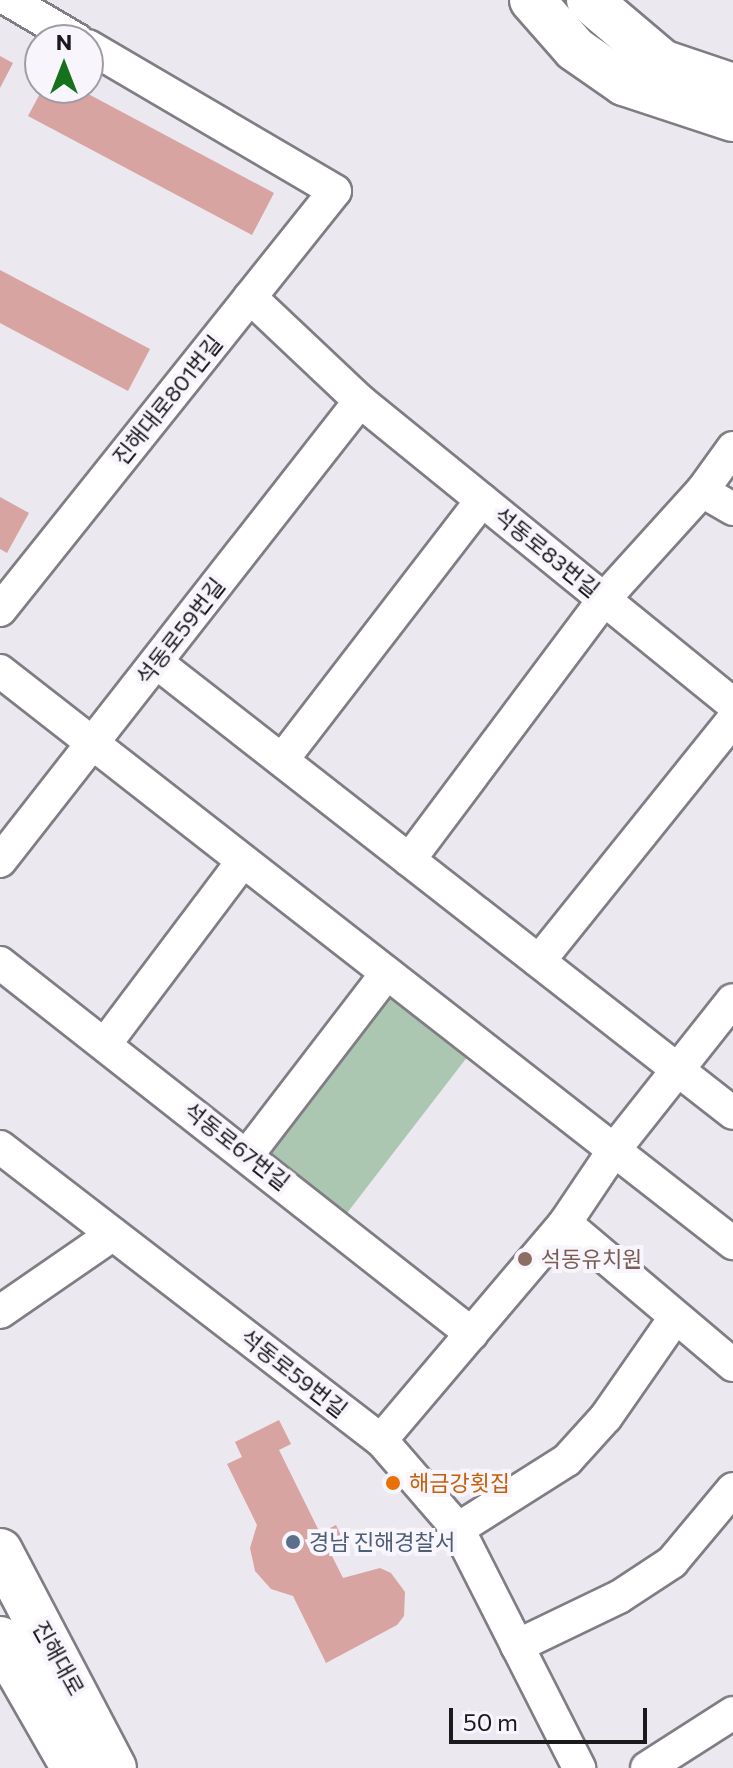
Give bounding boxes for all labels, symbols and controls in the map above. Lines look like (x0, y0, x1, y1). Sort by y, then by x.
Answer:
north arrow (24, 24, 104, 104)
text: N (56, 28, 72, 55)
street label: 진해대로801번길 (107, 330, 227, 470)
street label: 석동로83번길 (489, 502, 605, 602)
street label: 석동로59번길 (130, 573, 230, 689)
street label: 석동로67번길 (179, 1097, 295, 1195)
place label: 석동유치원 (541, 1246, 642, 1272)
marker: 석동유치원 (516, 1250, 534, 1268)
street label: 석동로59번길 (236, 1323, 352, 1423)
place label: 해금강횟집 (409, 1470, 510, 1496)
marker: 해금강횟집 (384, 1474, 402, 1492)
place label: 경남 진해경찰서 (309, 1529, 455, 1555)
marker: 경남 진해경찰서 (284, 1533, 302, 1551)
street label: 진해대로 (28, 1616, 90, 1700)
scale bar (453, 1692, 651, 1742)
text: 50 m (463, 1707, 518, 1736)

